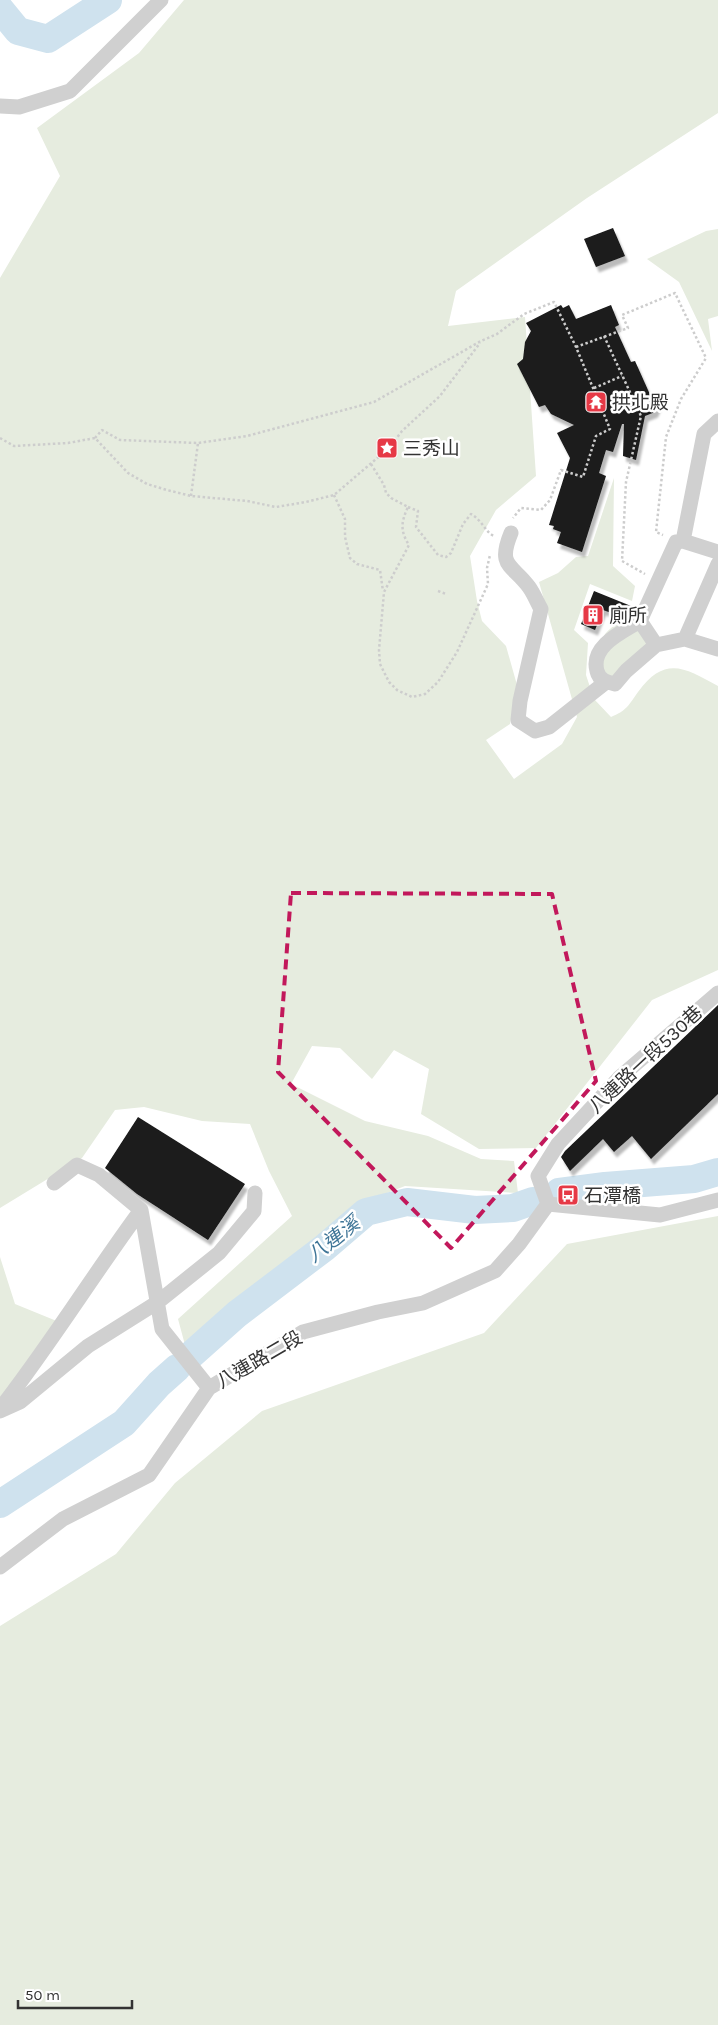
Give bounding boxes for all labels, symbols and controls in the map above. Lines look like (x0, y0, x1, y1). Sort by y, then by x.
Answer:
temple icon: 拱北殿 (584, 390, 608, 414)
place label: 拱北殿 (612, 392, 669, 414)
place icon: 三秀山 (375, 436, 399, 460)
place label: 三秀山 (403, 438, 460, 460)
building icon: 廁所 (581, 603, 605, 627)
place label: 廁所 (609, 605, 647, 627)
street label: 八連路一段530巷 (584, 1001, 707, 1118)
bus stop icon: 石潭橋 (556, 1183, 580, 1207)
place label: 石潭橋 (584, 1185, 641, 1207)
water label: 八連溪 (303, 1210, 366, 1267)
street label: 八連路二段 (213, 1327, 306, 1393)
scale bar (18, 1978, 131, 2010)
text: 50 m (25, 1986, 60, 2004)

